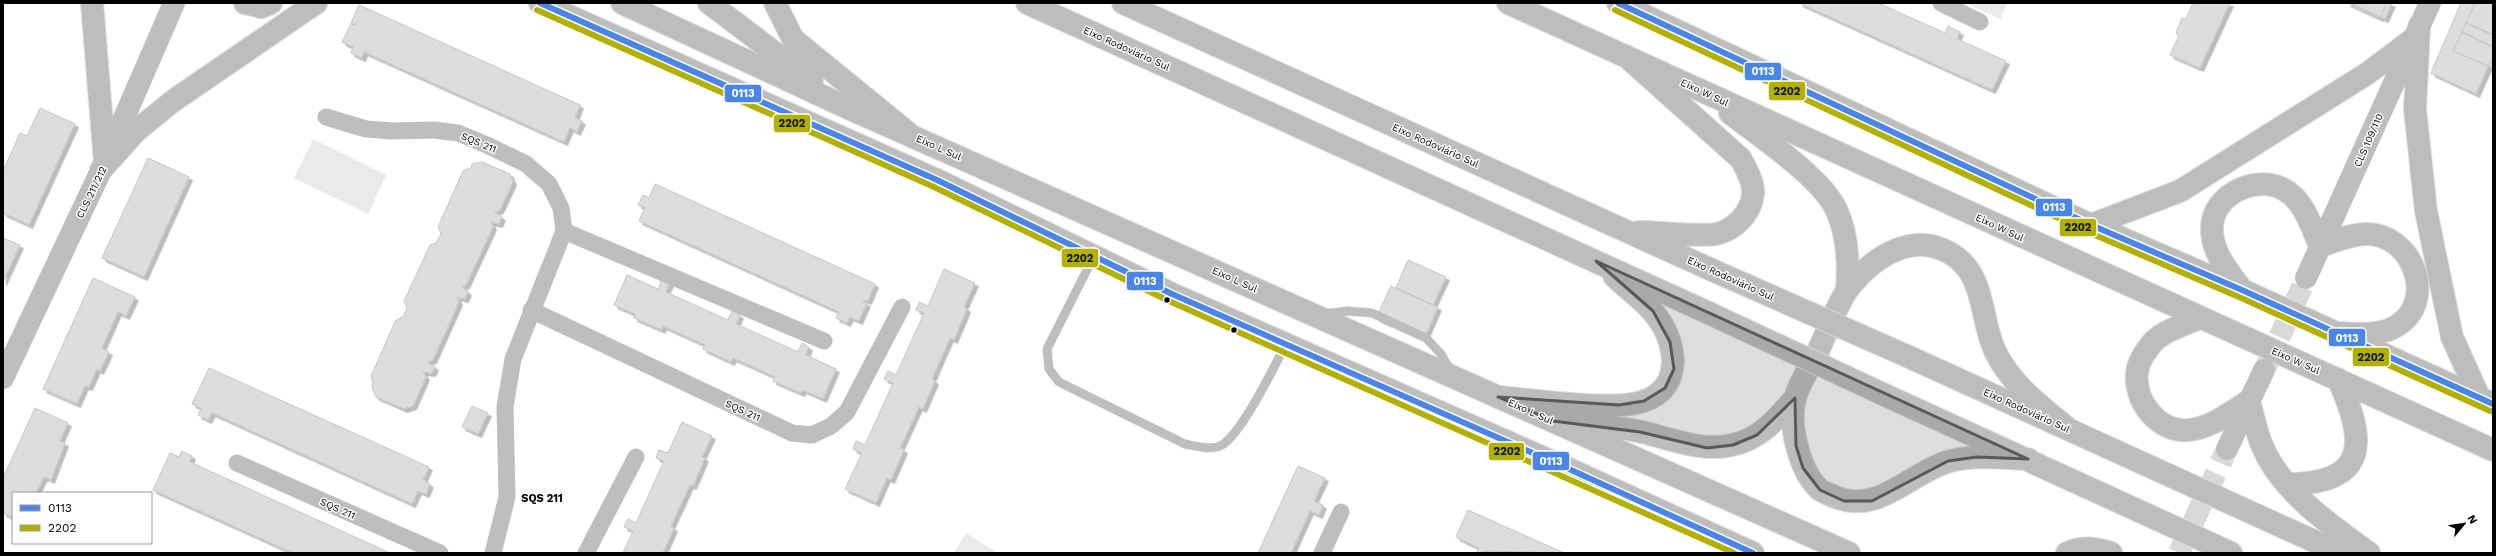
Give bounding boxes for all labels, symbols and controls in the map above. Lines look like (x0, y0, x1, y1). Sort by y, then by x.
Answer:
street label: Eixo Rodoviário Sul (1082, 24, 1172, 73)
line badge: 0113 (1744, 62, 1782, 81)
text: 0113 (1751, 65, 1775, 78)
street label: Eixo W Sul (1679, 77, 1731, 108)
line badge: 2202 (1768, 81, 1806, 101)
line badge: 0113 (724, 84, 762, 103)
text: 2202 (1774, 85, 1801, 98)
text: 0113 (731, 87, 755, 100)
street label: CLS 109/110 (2352, 112, 2385, 168)
line badge: 2202 (773, 114, 811, 133)
text: 2202 (779, 117, 806, 130)
street label: Eixo Rodoviário Sul (1391, 121, 1481, 170)
street label: SQS 211 (459, 130, 498, 155)
street label: Eixo L Sul (914, 133, 963, 162)
street label: CLS 211/212 (74, 164, 109, 220)
line badge: 0113 (2035, 198, 2073, 217)
text: 0113 (2042, 201, 2066, 214)
street label: Eixo W Sul (1974, 212, 2026, 243)
line badge: 2202 (2059, 218, 2097, 237)
text: 2202 (2065, 221, 2092, 234)
line badge: 2202 (1061, 248, 1099, 268)
text: 2202 (1067, 252, 1094, 265)
street label: Eixo Rodoviário Sul (1686, 254, 1776, 303)
street label: Eixo L Sul (1210, 265, 1259, 294)
line badge: 0113 (1126, 271, 1164, 291)
text: 0113 (1133, 275, 1157, 288)
unlabelled marker (1162, 295, 1172, 305)
unlabelled marker (1229, 325, 1239, 335)
line badge: 0113 (2328, 328, 2366, 347)
text: 0113 (2335, 332, 2359, 345)
street label: Eixo W Sul (2270, 345, 2322, 376)
line badge: 2202 (2352, 347, 2390, 367)
text: 2202 (2358, 351, 2385, 364)
street label: Eixo Rodoviário Sul (1982, 386, 2072, 435)
street label: Eixo L Sul (1506, 397, 1555, 426)
street label: SQS 211 (724, 398, 762, 423)
line badge: 2202 (1488, 442, 1525, 461)
text: 2202 (1494, 445, 1521, 458)
line badge: 0113 (1532, 451, 1570, 471)
text: 0113 (1539, 455, 1563, 468)
legend (12, 492, 152, 544)
district label: SQS 211 (521, 492, 563, 505)
street label: SQS 211 (319, 496, 357, 521)
text: 0113 (48, 501, 72, 515)
north arrow (2444, 504, 2484, 544)
text: N (2465, 513, 2480, 526)
text: 2202 (48, 521, 76, 535)

